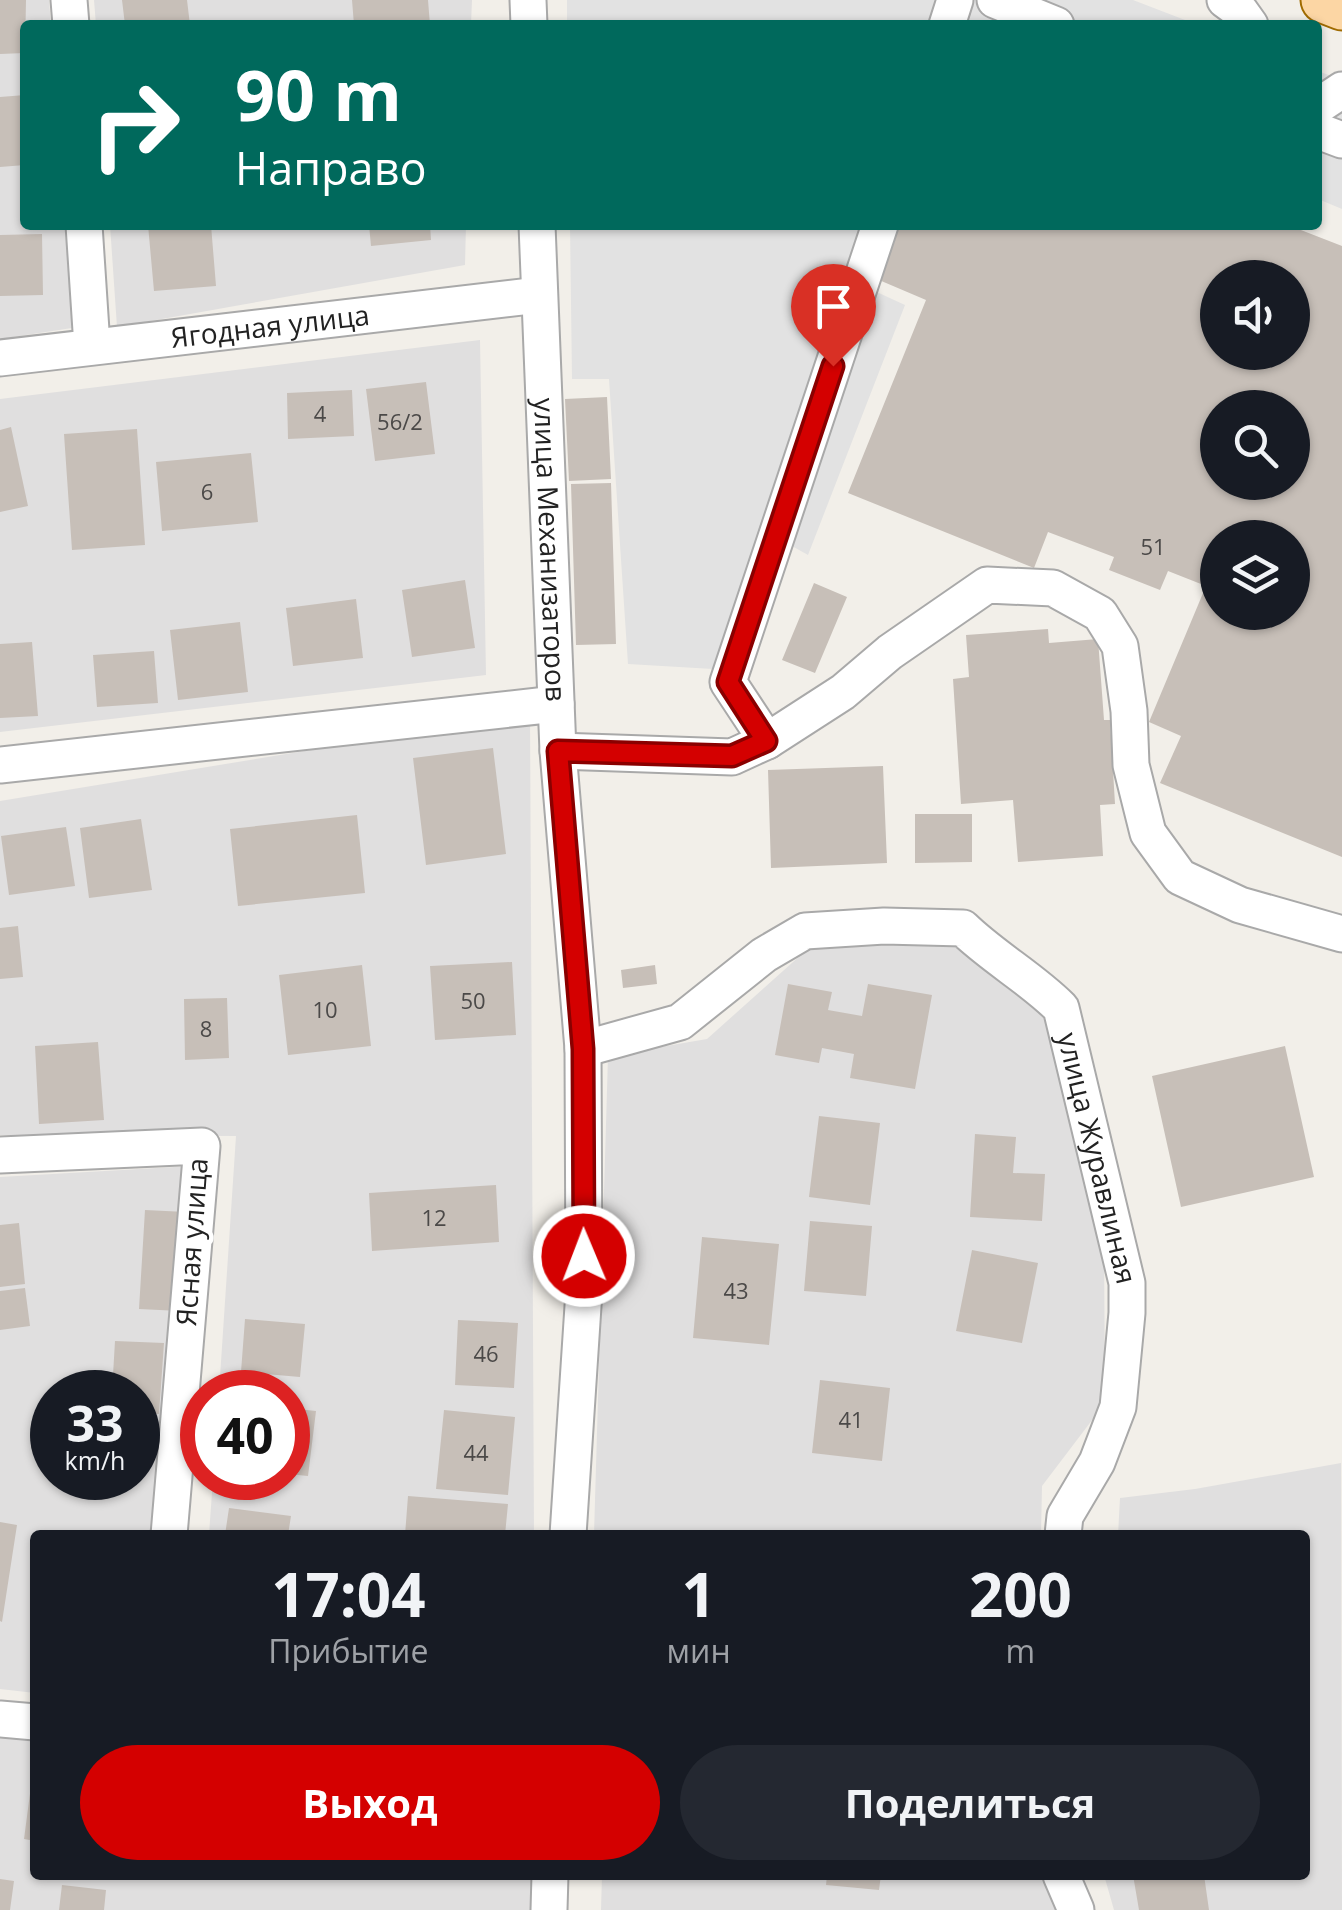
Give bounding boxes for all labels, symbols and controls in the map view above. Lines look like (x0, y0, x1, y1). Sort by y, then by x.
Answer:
text: 90 m (235, 46, 402, 142)
icon: right (70, 60, 200, 190)
text: Направо (235, 137, 427, 198)
map controls (1200, 260, 1310, 630)
button: sound (1200, 260, 1310, 370)
pin (791, 264, 876, 367)
icon: arrive (806, 279, 861, 334)
street label: Ягодная улица (169, 295, 371, 356)
button: search (1200, 390, 1310, 500)
street label: улица Механизаторов (526, 397, 576, 702)
house number: 4 (314, 398, 327, 428)
house number: 56/2 (377, 406, 423, 436)
house number: 6 (201, 476, 213, 506)
button: layers (1200, 520, 1310, 630)
house number: 51 (1140, 531, 1166, 561)
house number: 50 (460, 985, 486, 1015)
house number: 10 (312, 994, 338, 1024)
house number: 8 (200, 1013, 212, 1043)
street label: улица Журавлиная (1050, 1029, 1147, 1288)
street label: Ясная улица (166, 1157, 216, 1327)
house number: 12 (421, 1202, 447, 1232)
position arrow (532, 1204, 636, 1308)
house number: 43 (723, 1275, 749, 1305)
house number: 46 (473, 1338, 499, 1368)
speed limit sign: 40 (180, 1370, 310, 1500)
text: 33 (66, 1389, 124, 1457)
house number: 41 (838, 1404, 864, 1434)
house number: 44 (463, 1437, 489, 1467)
text: km/h (65, 1443, 125, 1477)
text: 17:04 (271, 1553, 425, 1635)
text: 1 (681, 1553, 716, 1635)
text: 200 (969, 1553, 1072, 1635)
text: Прибытие (268, 1629, 428, 1672)
text: мин (667, 1629, 731, 1672)
text: m (1006, 1629, 1035, 1672)
button: Выход (80, 1745, 660, 1860)
button: Поделиться (680, 1745, 1260, 1860)

